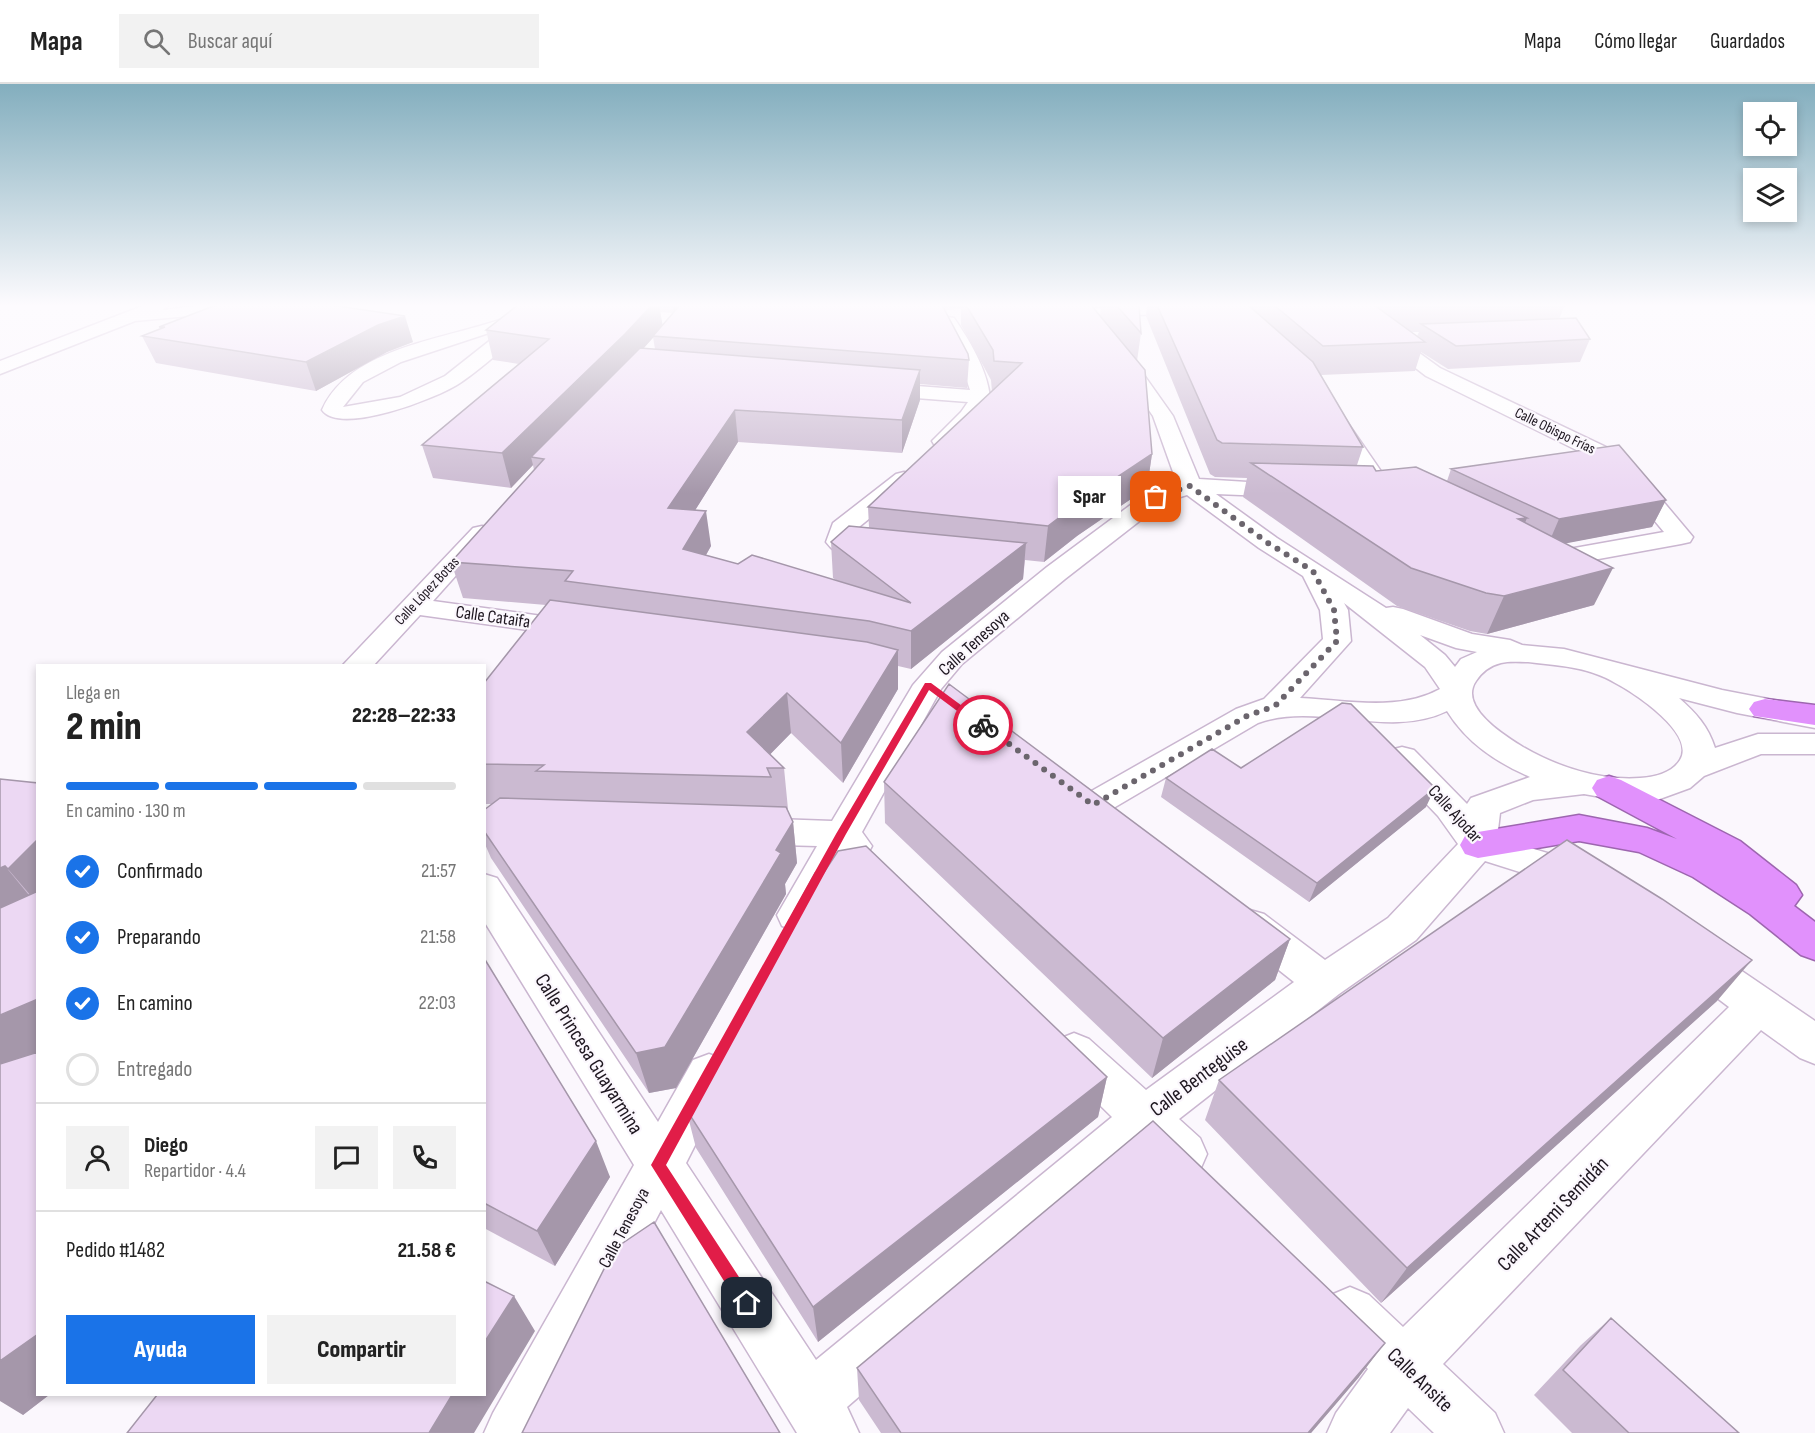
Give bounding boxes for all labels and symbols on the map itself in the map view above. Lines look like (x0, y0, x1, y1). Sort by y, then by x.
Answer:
street label: Calle Obispo Frías (1512, 403, 1598, 459)
pin (1130, 471, 1181, 522)
callout: Spar (1057, 476, 1120, 518)
street label: Calle López Botas (390, 553, 464, 629)
street label: Calle Cataifa (454, 601, 532, 633)
street label: Calle Tenesoya (934, 606, 1014, 680)
courier (953, 695, 1013, 755)
street label: Calle Ajodar (1424, 781, 1486, 847)
street label: Calle Princesa Guayarmina (530, 969, 648, 1139)
street label: Calle Benteguise (1145, 1032, 1253, 1122)
street label: Calle Artemi Semidán (1492, 1152, 1614, 1276)
street label: Calle Tenesoya (594, 1184, 654, 1272)
pin (721, 1277, 772, 1328)
street label: Calle Ansite (1382, 1343, 1458, 1417)

